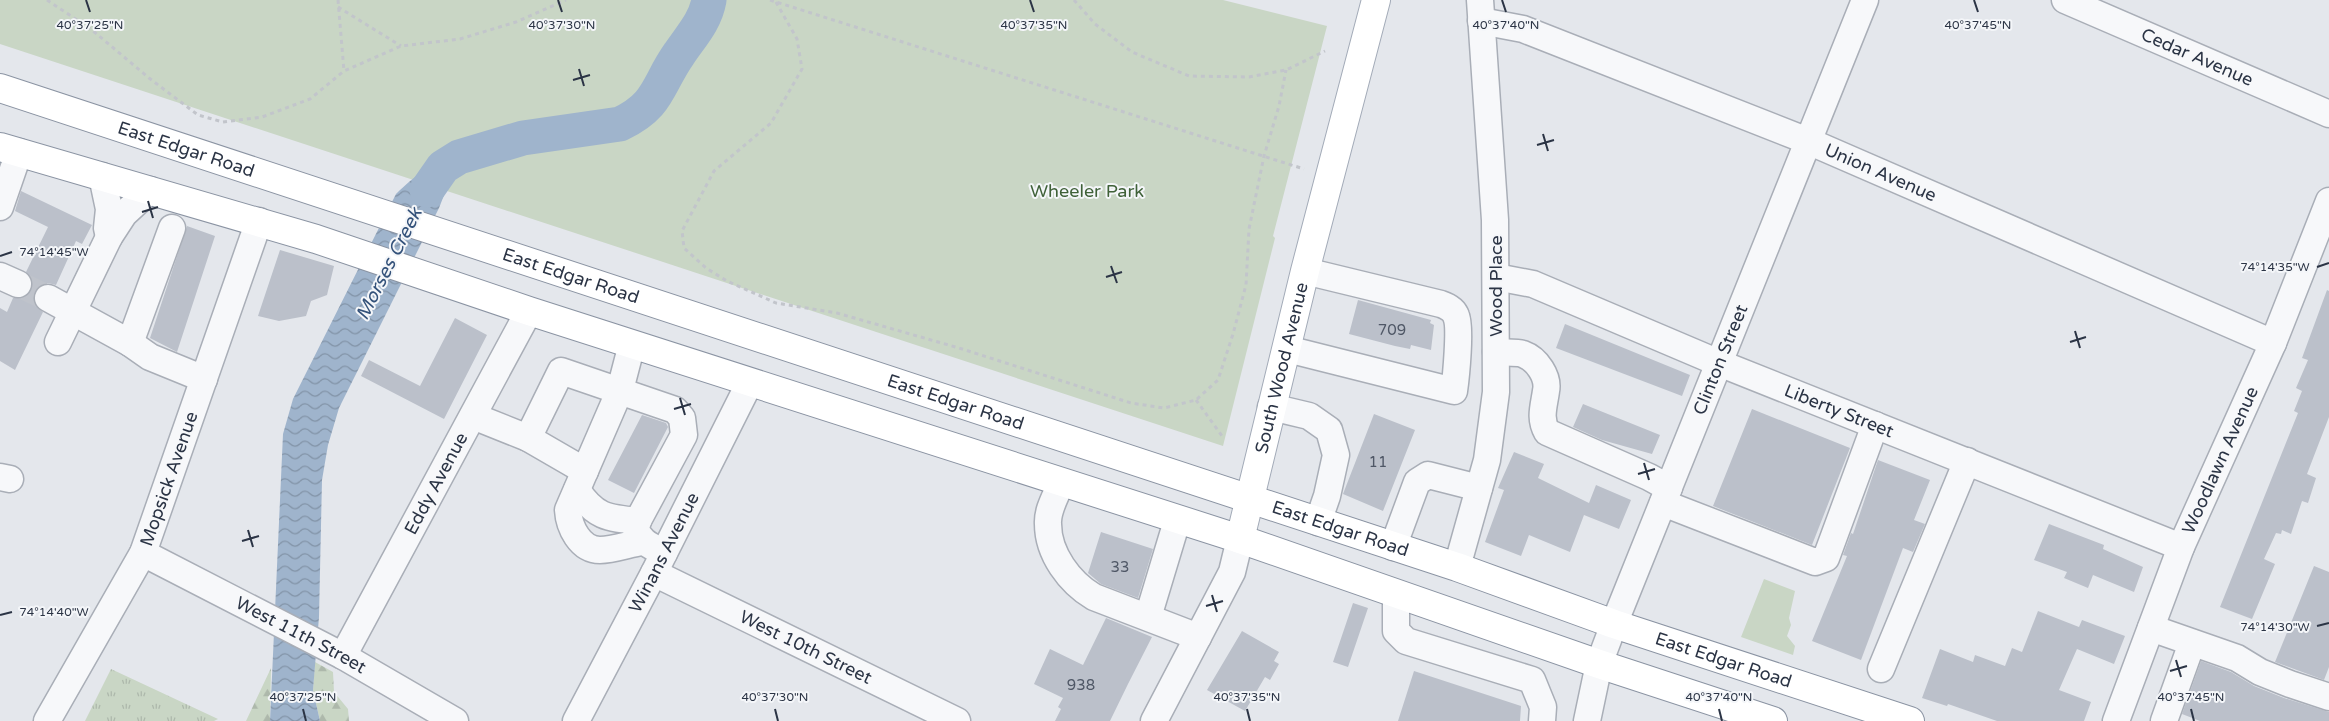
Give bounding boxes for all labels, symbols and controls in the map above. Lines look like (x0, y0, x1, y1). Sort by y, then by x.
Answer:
text: 40°37'25"N (57, 18, 124, 32)
text: 40°37'30"N (529, 18, 596, 32)
text: 40°37'35"N (1001, 18, 1068, 32)
text: 40°37'40"N (1473, 18, 1540, 32)
text: 40°37'45"N (1945, 18, 2012, 32)
street label: Cedar Avenue (2138, 23, 2257, 91)
street label: East Edgar Road (115, 116, 257, 182)
street label: Union Avenue (1821, 139, 1940, 206)
park label: Wheeler Park (1030, 180, 1144, 202)
water label: Morses Creek (351, 203, 427, 324)
street label: Wood Place (1485, 235, 1507, 337)
street label: East Edgar Road (500, 243, 642, 308)
text: 74°14'45"W (19, 245, 89, 259)
text: 74°14'35"W (2240, 260, 2310, 274)
street label: South Wood Avenue (1250, 280, 1313, 456)
street label: Clinton Street (1688, 301, 1752, 418)
house number: 709 (1378, 321, 1406, 339)
street label: East Edgar Road (885, 369, 1027, 435)
street label: Liberty Street (1781, 379, 1897, 443)
street label: Woodlawn Avenue (2177, 383, 2263, 537)
street label: Mopsick Avenue (135, 409, 203, 549)
street label: Eddy Avenue (400, 429, 472, 538)
house number: 11 (1369, 453, 1387, 471)
street label: Winans Avenue (624, 489, 704, 617)
street label: East Edgar Road (1269, 496, 1412, 561)
house number: 33 (1111, 558, 1129, 576)
street label: West 11th Street (232, 592, 370, 678)
text: 74°14'40"W (19, 605, 89, 619)
street label: West 10th Street (736, 606, 876, 689)
text: 74°14'30"W (2240, 620, 2310, 634)
street label: East Edgar Road (1652, 627, 1795, 693)
house number: 938 (1067, 676, 1095, 694)
text: 40°37'25"N (270, 690, 337, 704)
text: 40°37'30"N (742, 690, 809, 704)
text: 40°37'35"N (1214, 690, 1281, 704)
text: 40°37'40"N (1686, 690, 1753, 704)
text: 40°37'45"N (2158, 690, 2225, 704)

